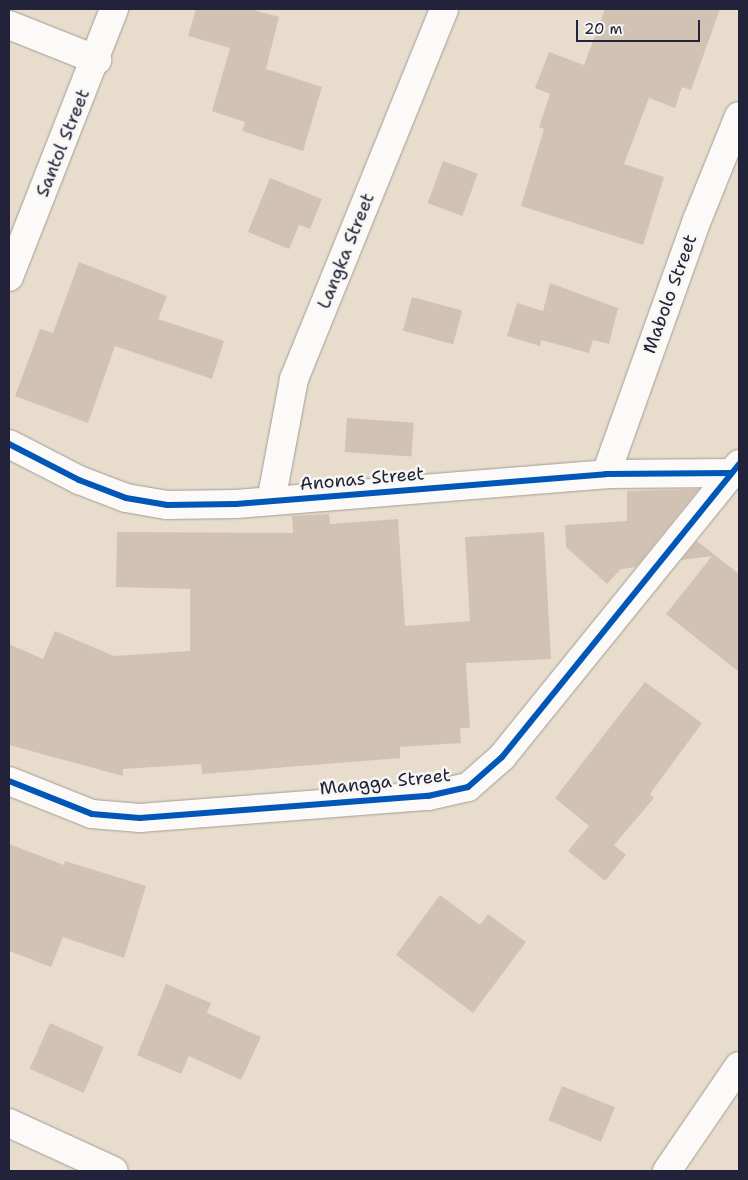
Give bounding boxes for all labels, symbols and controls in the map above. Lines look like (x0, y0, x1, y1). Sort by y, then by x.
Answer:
scale bar (578, 10, 702, 42)
text: 20 m (584, 19, 623, 39)
street label: Santol Street (32, 86, 94, 200)
street label: Langka Street (313, 190, 379, 312)
street label: Mabolo Street (638, 232, 702, 356)
street label: Anonas Street (299, 463, 425, 495)
street label: Mangga Street (318, 764, 452, 800)

